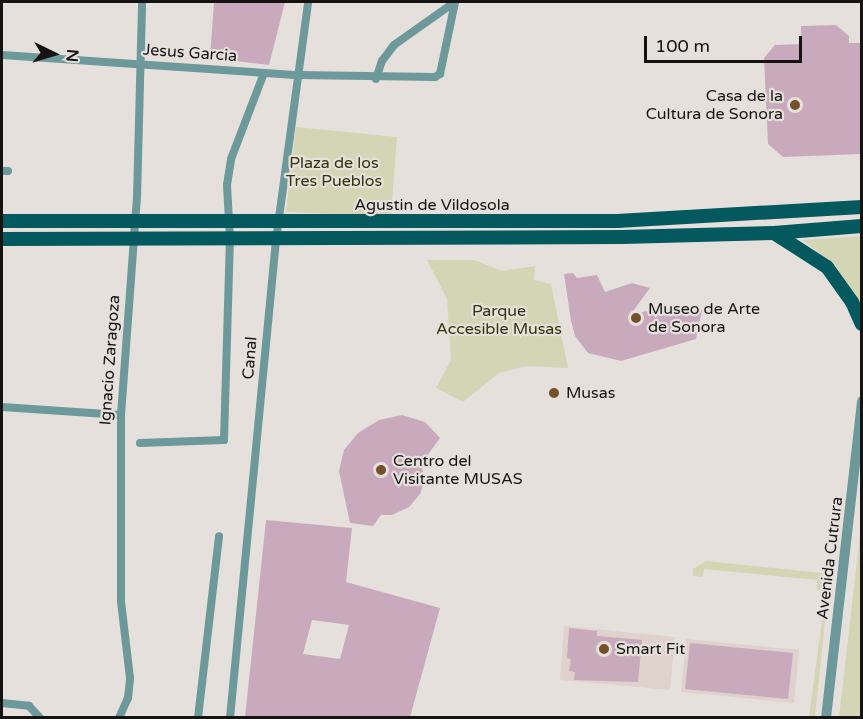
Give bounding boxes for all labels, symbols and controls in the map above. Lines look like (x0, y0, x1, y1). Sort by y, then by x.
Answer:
north arrow (24, 24, 84, 84)
scale bar (647, 24, 804, 62)
text: 100 m (655, 35, 710, 57)
street label: Jesus Garcia (142, 40, 238, 66)
text: N (61, 48, 82, 63)
place label: Casa de la Cultura de Sonora (646, 86, 783, 124)
marker: Casa de la Cultura de Sonora (788, 98, 802, 112)
park label: Plaza de los Tres Pueblos (286, 153, 382, 191)
street label: Agustin de Vildosola (354, 195, 510, 215)
street label: Ignacio Zaragoza (96, 294, 124, 426)
place label: Museo de Arte de Sonora (648, 299, 760, 337)
park label: Parque Accesible Musas (436, 301, 562, 339)
marker: Museo de Arte de Sonora (629, 311, 643, 325)
street label: Canal (239, 336, 261, 380)
place label: Musas (566, 383, 615, 403)
marker: Musas (547, 386, 561, 400)
place label: Centro del Visitante MUSAS (393, 451, 523, 489)
marker: Centro del Visitante MUSAS (374, 463, 388, 477)
street label: Avenida Cutrura (813, 496, 847, 620)
place label: Smart Fit (616, 639, 685, 659)
marker: Smart Fit (597, 642, 611, 656)

